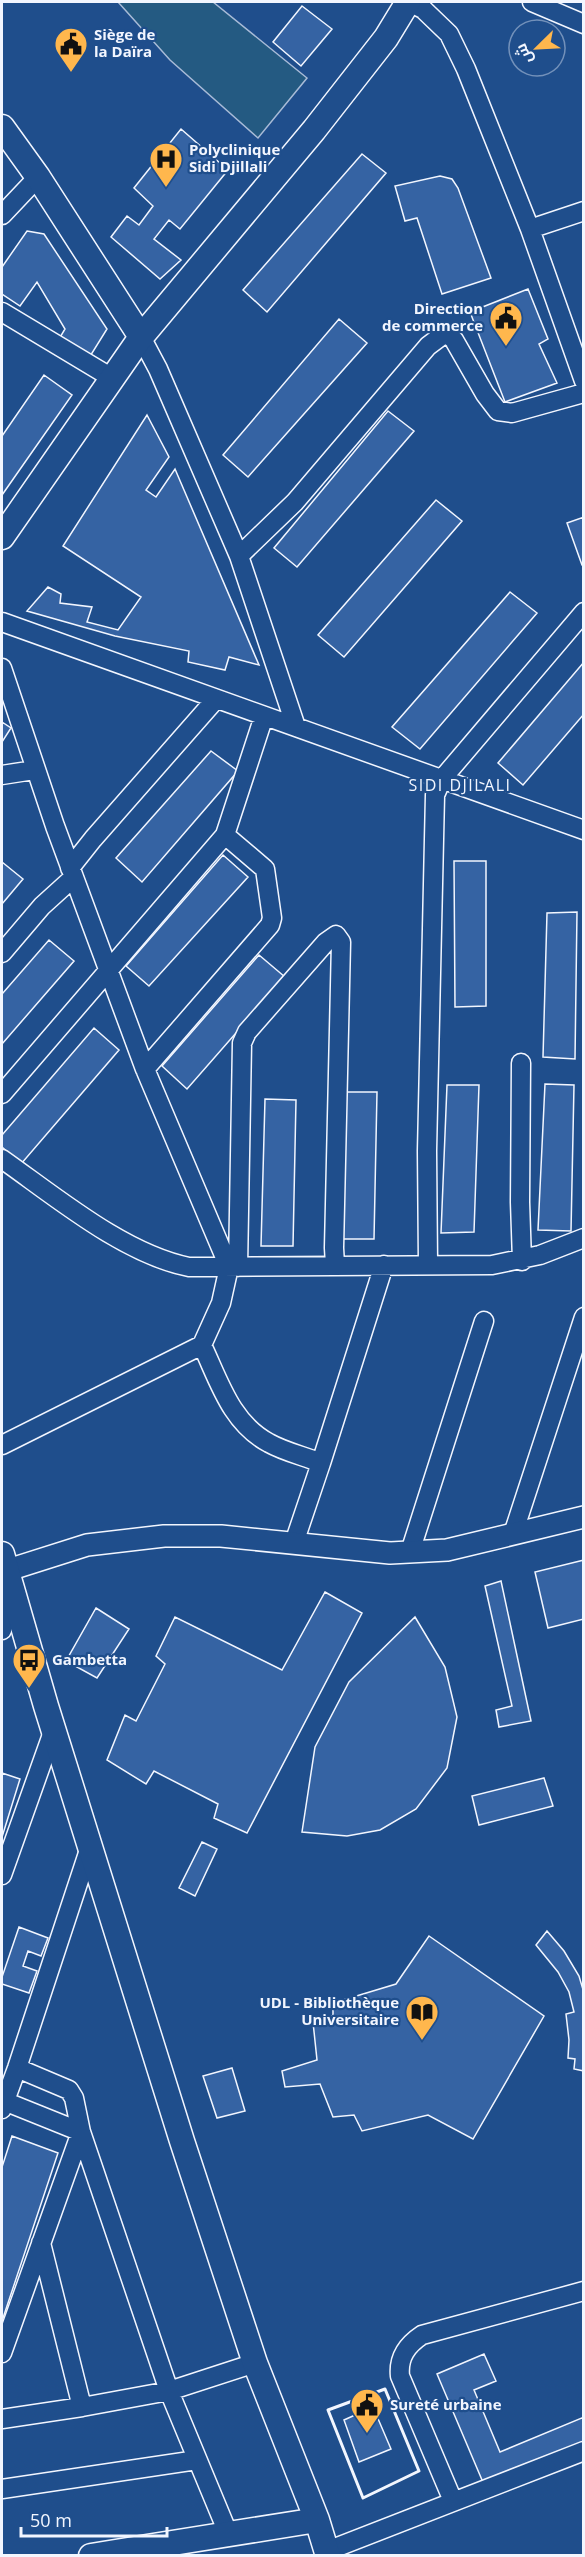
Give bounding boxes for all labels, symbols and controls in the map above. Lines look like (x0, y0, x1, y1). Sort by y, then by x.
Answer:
north arrow (507, 18, 567, 78)
place label: Siège de la Daïra (94, 24, 155, 61)
public building icon: Siège de la Daïra (53, 26, 89, 73)
text: ش (509, 40, 538, 68)
place label: Polyclinique Sidi Djillali (189, 139, 280, 176)
hospital icon: Polyclinique Sidi Djillali (148, 141, 184, 188)
place label: Direction de commerce (382, 298, 483, 335)
public building icon: Direction de commerce (488, 300, 524, 347)
district label: SIDI DJILALI (408, 774, 512, 796)
bus stop icon: Gambetta (11, 1642, 47, 1689)
place label: Gambetta (52, 1649, 127, 1669)
place label: UDL - Bibliothèque Universitaire (259, 1992, 399, 2029)
library icon: UDL - Bibliothèque Universitaire (404, 1994, 440, 2041)
public building icon: Sureté urbaine (349, 2387, 385, 2434)
place label: Sureté urbaine (390, 2394, 502, 2414)
scale bar (21, 2500, 166, 2538)
text: 50 m (30, 2508, 72, 2532)

